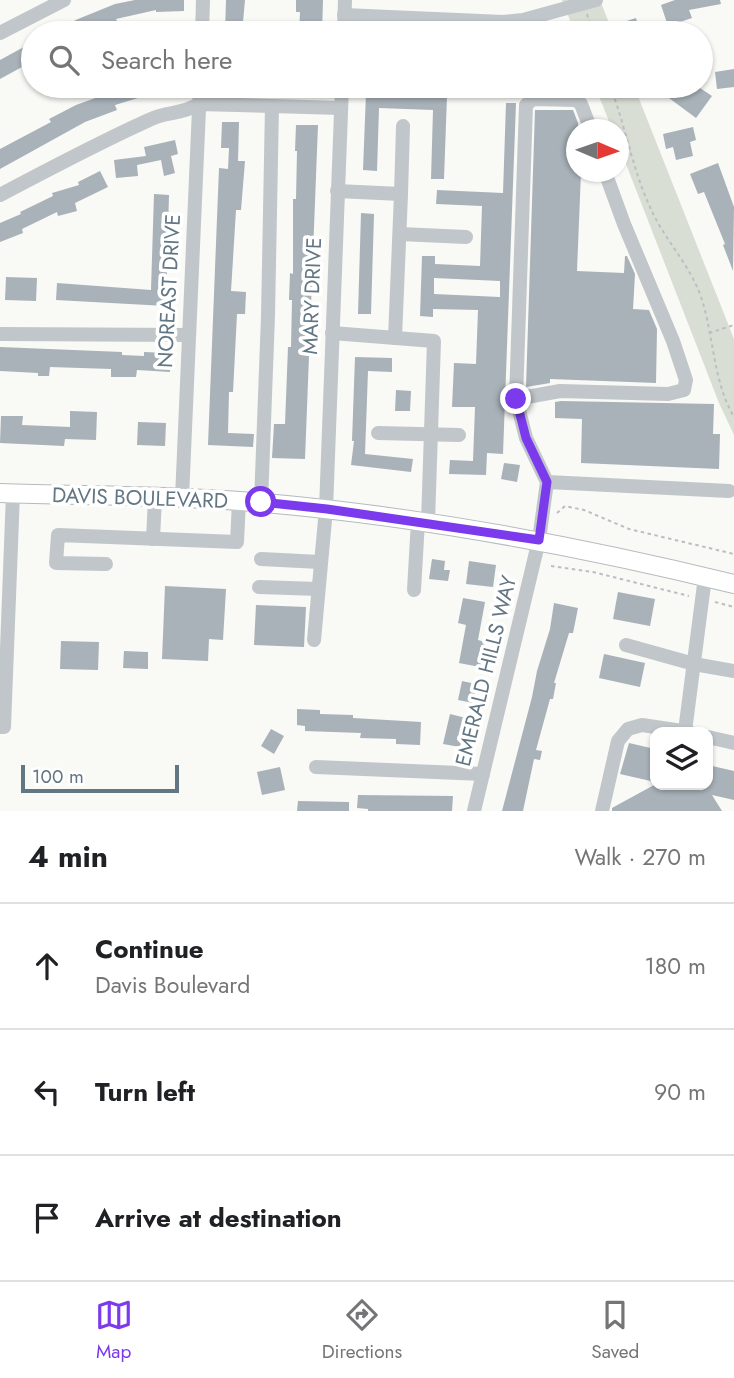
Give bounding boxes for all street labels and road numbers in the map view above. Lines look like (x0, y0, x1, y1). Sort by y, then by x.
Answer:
street label: NOREAST DRIVE (150, 213, 188, 369)
street label: MARY DRIVE (295, 237, 329, 355)
street label: DAVIS BOULEVARD (51, 480, 229, 516)
street label: EMERALD HILLS WAY (448, 572, 524, 769)

